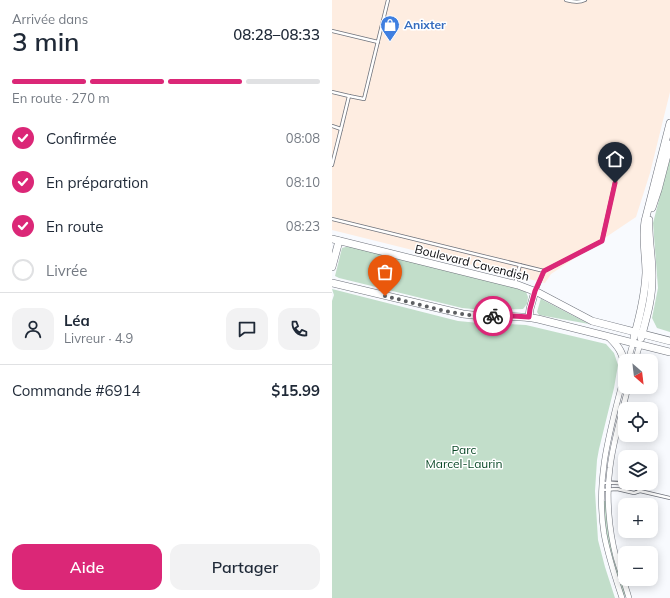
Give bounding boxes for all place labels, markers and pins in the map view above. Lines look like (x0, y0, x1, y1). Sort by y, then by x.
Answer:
shop icon: Anixter (379, 14, 401, 42)
place label: Anixter (404, 17, 446, 32)
pin (598, 142, 632, 183)
pin (368, 255, 402, 296)

